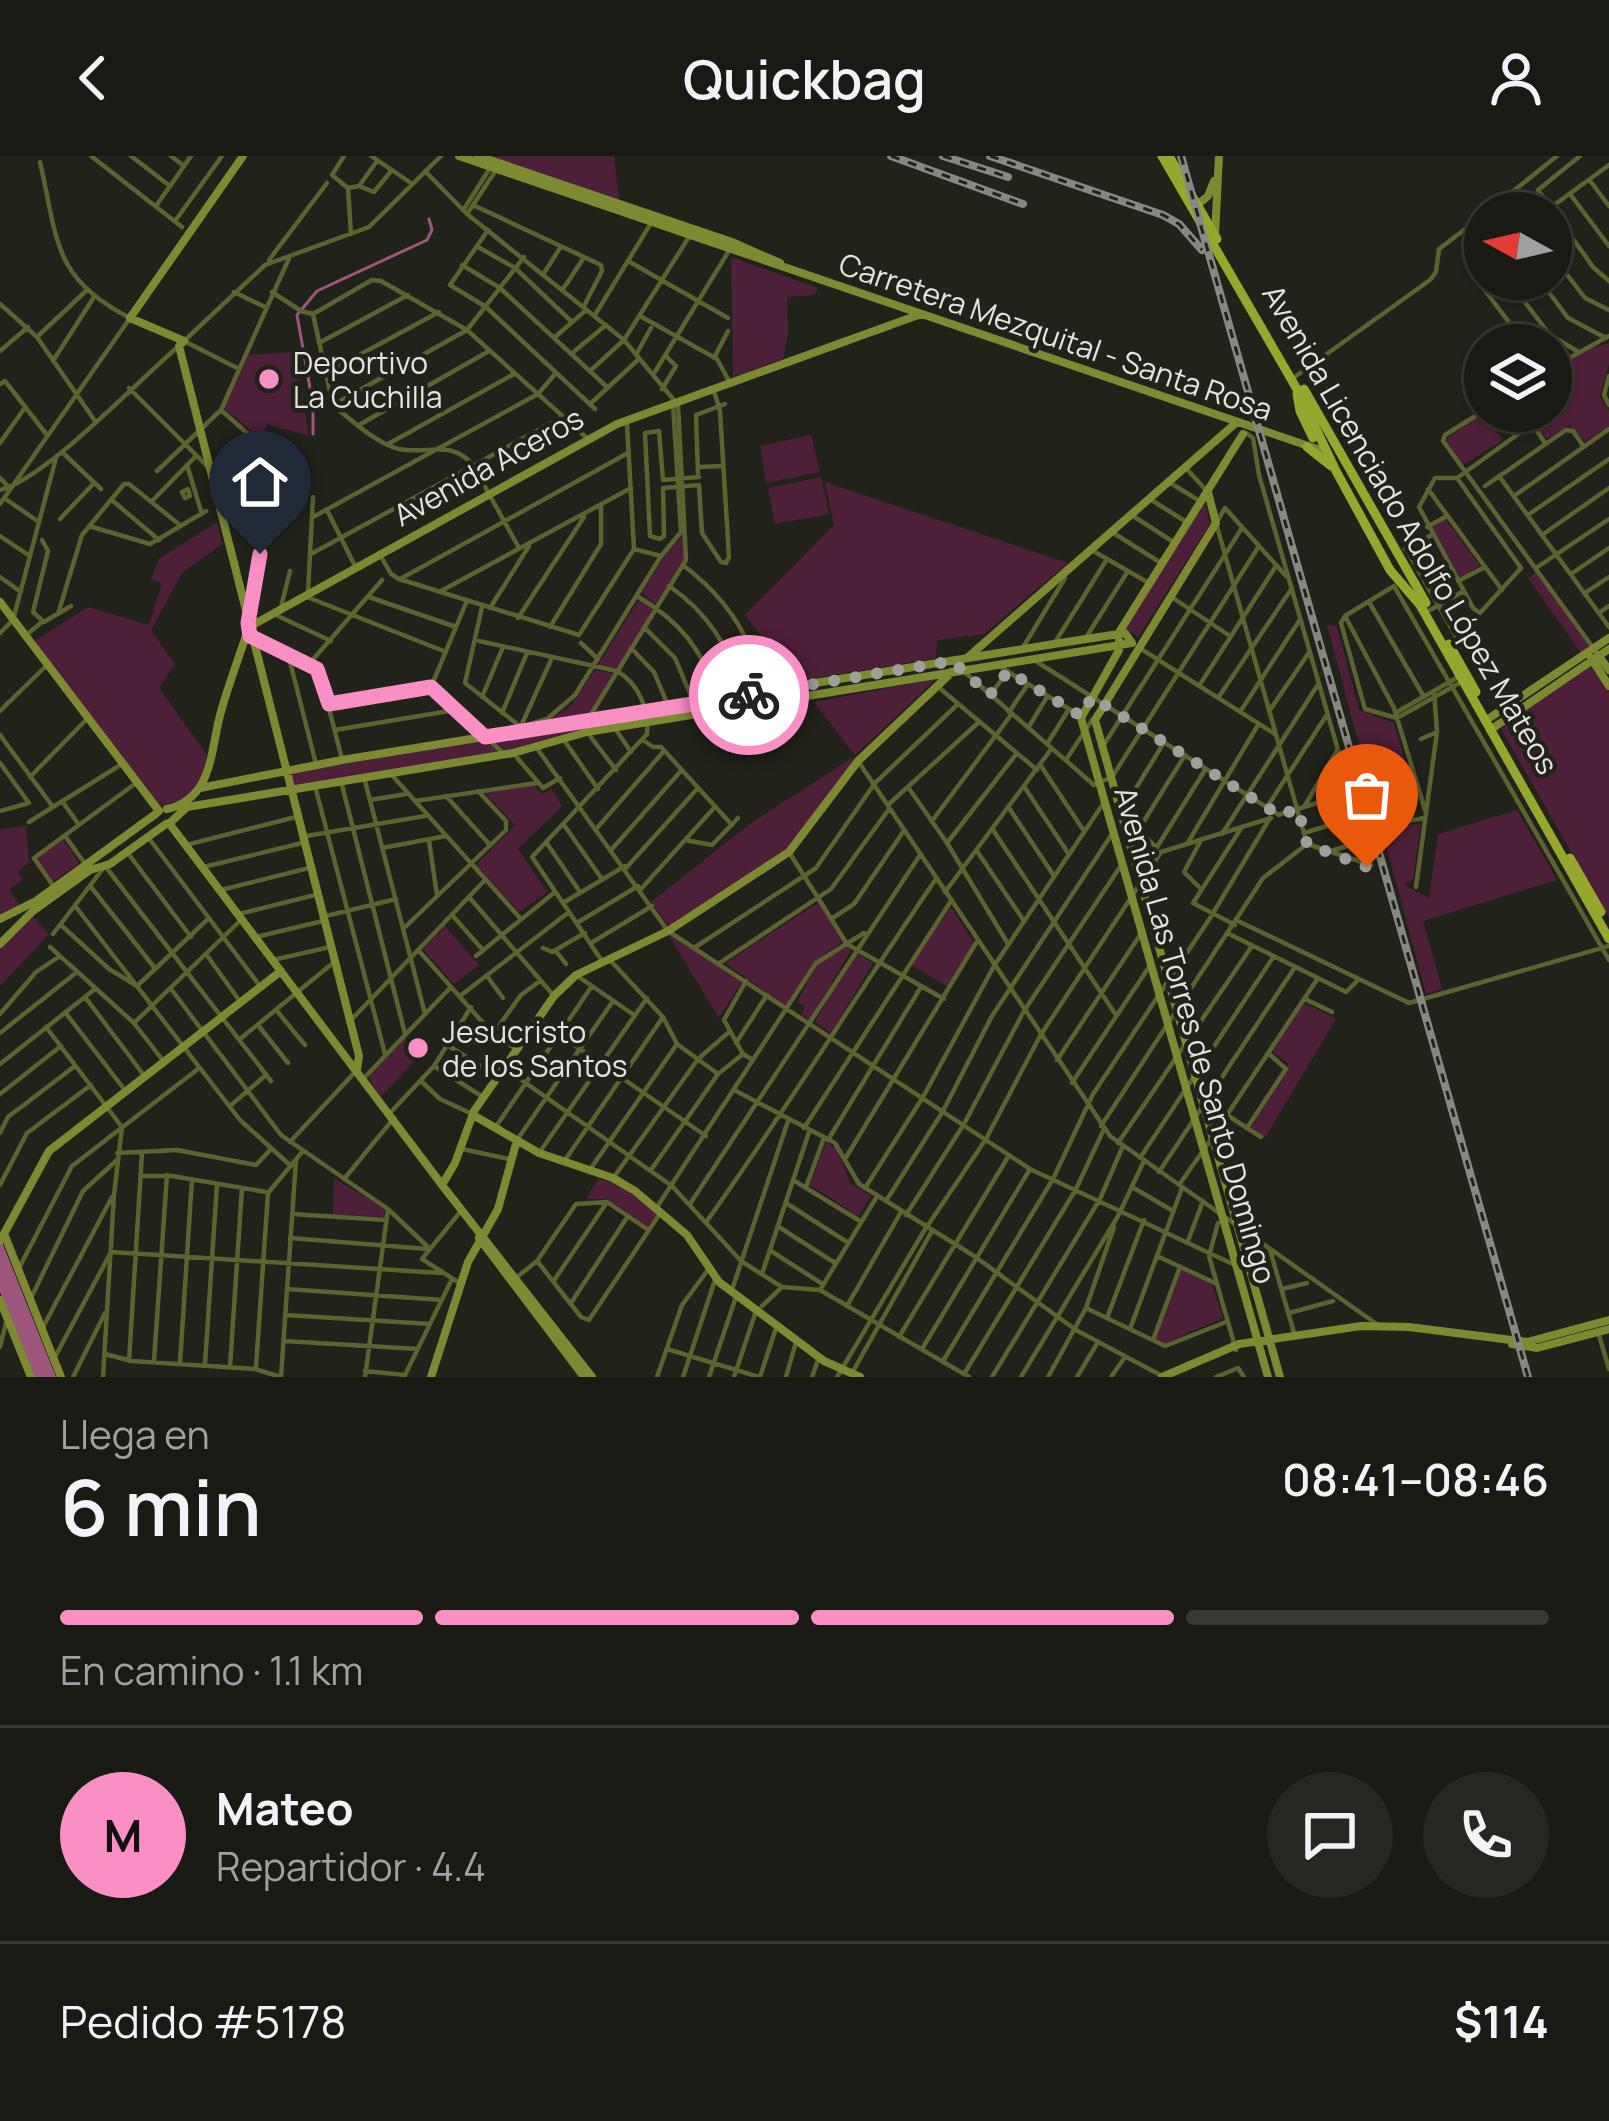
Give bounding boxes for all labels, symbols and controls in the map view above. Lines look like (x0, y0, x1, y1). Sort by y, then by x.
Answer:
text: Quickbag (683, 41, 926, 115)
icon: back (60, 45, 126, 111)
icon: person (1483, 45, 1549, 111)
north arrow (1464, 192, 1572, 300)
map controls (1464, 192, 1572, 432)
street label: Carretera Mezquital - Santa Rosa (834, 242, 1278, 430)
street label: Avenida Licenciado Adolfo López Mateos (1253, 277, 1569, 781)
button: layers (1464, 324, 1572, 432)
place label: Deportivo La Cuchilla (293, 342, 442, 417)
marker: Deportivo La Cuchilla (256, 366, 282, 392)
street label: Avenida Aceros (386, 397, 590, 535)
pin (209, 431, 311, 554)
icon: home (227, 449, 293, 515)
courier (689, 635, 809, 755)
icon: bike (716, 662, 782, 728)
pin (1316, 744, 1418, 867)
icon: bag (1334, 762, 1400, 828)
street label: Avenida Las Torres de Santo Domingo (1105, 782, 1287, 1288)
place label: Jesucristo de los Santos (442, 1011, 627, 1086)
marker: Jesucristo de los Santos (405, 1035, 431, 1061)
text: Llega en (60, 1407, 210, 1461)
text: 08:41–08:46 (1282, 1448, 1549, 1510)
text: 6 min (60, 1453, 261, 1559)
text: En camino · 1.1 km (60, 1643, 363, 1697)
button: chat (1267, 1772, 1393, 1898)
button: phone (1423, 1772, 1549, 1898)
text: Mateo (216, 1777, 354, 1839)
text: M (104, 1804, 142, 1866)
text: Repartidor · 4.4 (216, 1839, 486, 1893)
text: Pedido #5178 (60, 1990, 346, 2052)
text: $114 (1454, 1990, 1549, 2052)

